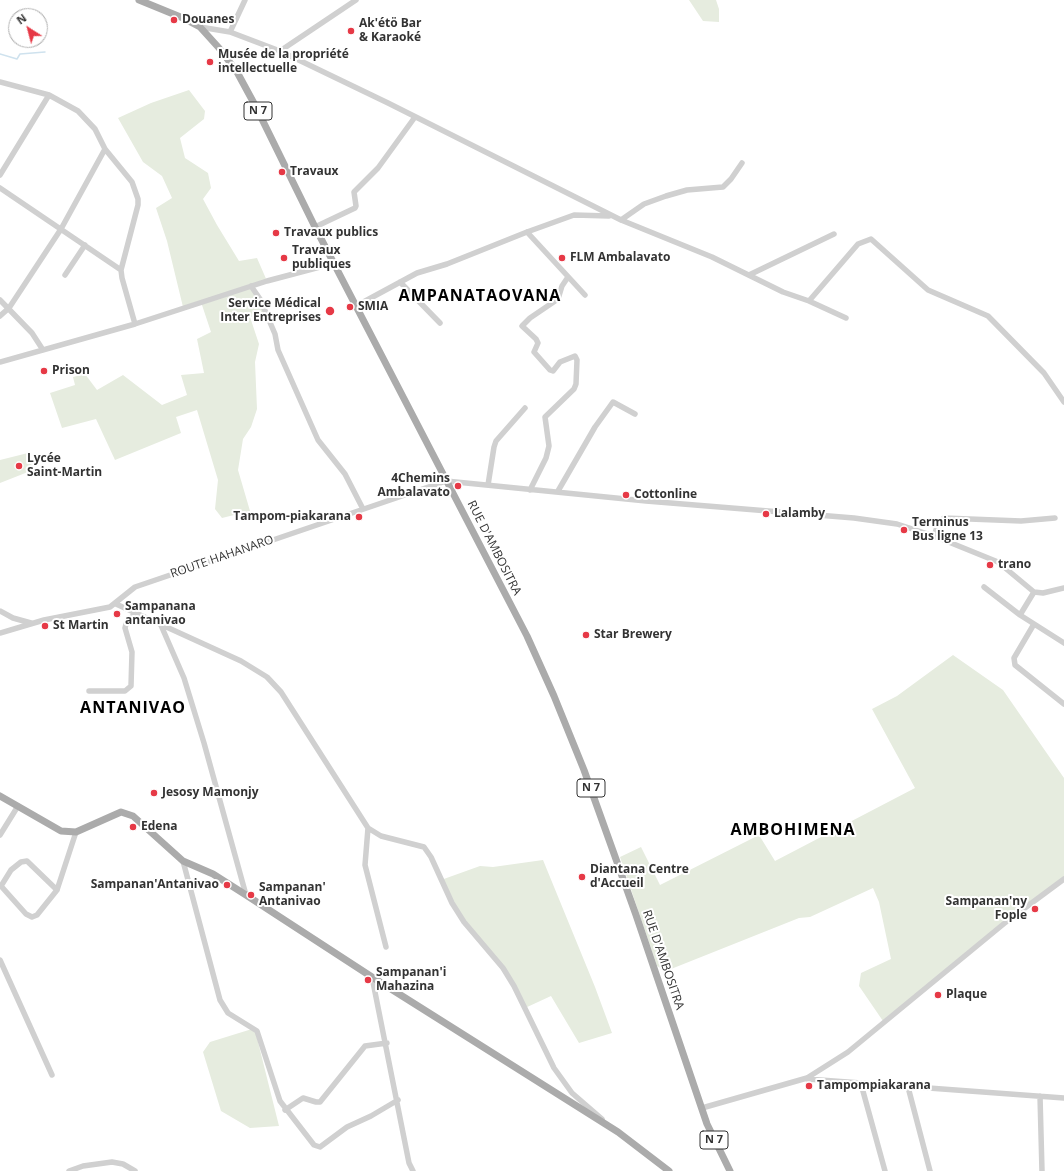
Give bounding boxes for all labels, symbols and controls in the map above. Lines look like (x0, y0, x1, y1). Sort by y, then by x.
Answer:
north arrow (8, 8, 48, 48)
text: N (13, 10, 29, 27)
place label: Douanes (182, 13, 234, 27)
marker: Douanes (169, 15, 179, 25)
place label: Ak'étö Bar & Karaoké (359, 17, 422, 45)
marker: Ak'étö Bar & Karaoké (346, 26, 356, 36)
place label: Musée de la propriété intellectuelle (218, 48, 349, 76)
marker: Musée de la propriété intellectuelle (205, 57, 215, 67)
road number: N 7 (244, 102, 272, 120)
place label: Travaux (290, 165, 339, 179)
marker: Travaux (277, 167, 287, 177)
place label: Travaux publics (284, 226, 378, 240)
marker: Travaux publics (271, 228, 281, 238)
place label: Travaux publiques (292, 244, 351, 272)
place label: FLM Ambalavato (570, 251, 670, 265)
marker: Travaux publiques (279, 253, 289, 263)
marker: FLM Ambalavato (557, 253, 567, 263)
district label: AMPANATAOVANA (399, 286, 561, 306)
place label: Service Médical Inter Entreprises (220, 297, 321, 325)
place label: SMIA (358, 300, 388, 314)
marker: SMIA (345, 302, 355, 312)
marker: Service Médical Inter Entreprises (324, 305, 336, 317)
place label: Prison (52, 364, 90, 378)
marker: Prison (39, 366, 49, 376)
place label: Lycée Saint-Martin (27, 452, 102, 480)
marker: Lycée Saint-Martin (14, 461, 24, 471)
place label: 4Chemins Ambalavato (377, 472, 450, 500)
marker: 4Chemins Ambalavato (453, 481, 463, 491)
place label: Cottonline (634, 488, 697, 502)
marker: Cottonline (621, 490, 631, 500)
street label: RUE D'AMBOSITRA (464, 498, 524, 598)
place label: Lalamby (774, 507, 825, 521)
marker: Lalamby (761, 509, 771, 519)
place label: Tampom-piakarana (233, 510, 351, 524)
marker: Tampom-piakarana (354, 512, 364, 522)
place label: Terminus Bus ligne 13 (912, 516, 983, 544)
marker: Terminus Bus ligne 13 (899, 525, 909, 535)
street label: ROUTE HAHANARO (169, 533, 275, 581)
place label: trano (998, 558, 1031, 572)
marker: trano (985, 560, 995, 570)
place label: Sampanana antanivao (125, 600, 196, 628)
marker: Sampanana antanivao (112, 609, 122, 619)
place label: St Martin (53, 619, 109, 633)
marker: St Martin (40, 621, 50, 631)
place label: Star Brewery (594, 628, 672, 642)
marker: Star Brewery (581, 630, 591, 640)
district label: ANTANIVAO (80, 698, 186, 718)
road number: N 7 (577, 779, 605, 797)
place label: Jesosy Mamonjy (162, 786, 259, 800)
marker: Jesosy Mamonjy (149, 788, 159, 798)
place label: Edena (141, 820, 178, 834)
district label: AMBOHIMENA (730, 820, 856, 840)
marker: Edena (128, 822, 138, 832)
place label: Diantana Centre d'Accueil (590, 863, 689, 891)
marker: Diantana Centre d'Accueil (577, 872, 587, 882)
place label: Sampanan'Antanivao (91, 878, 219, 892)
marker: Sampanan'Antanivao (222, 880, 232, 890)
place label: Sampanan' Antanivao (259, 881, 326, 909)
marker: Sampanan' Antanivao (246, 890, 256, 900)
place label: Sampanan'ny Fople (946, 895, 1027, 923)
marker: Sampanan'ny Fople (1030, 904, 1040, 914)
street label: RUE D'AMBOSITRA (639, 908, 687, 1012)
place label: Sampanan'i Mahazina (376, 966, 446, 994)
marker: Sampanan'i Mahazina (363, 975, 373, 985)
place label: Plaque (946, 988, 987, 1002)
marker: Plaque (933, 990, 943, 1000)
place label: Tampompiakarana (817, 1079, 931, 1093)
marker: Tampompiakarana (804, 1081, 814, 1091)
road number: N 7 (700, 1131, 728, 1149)

